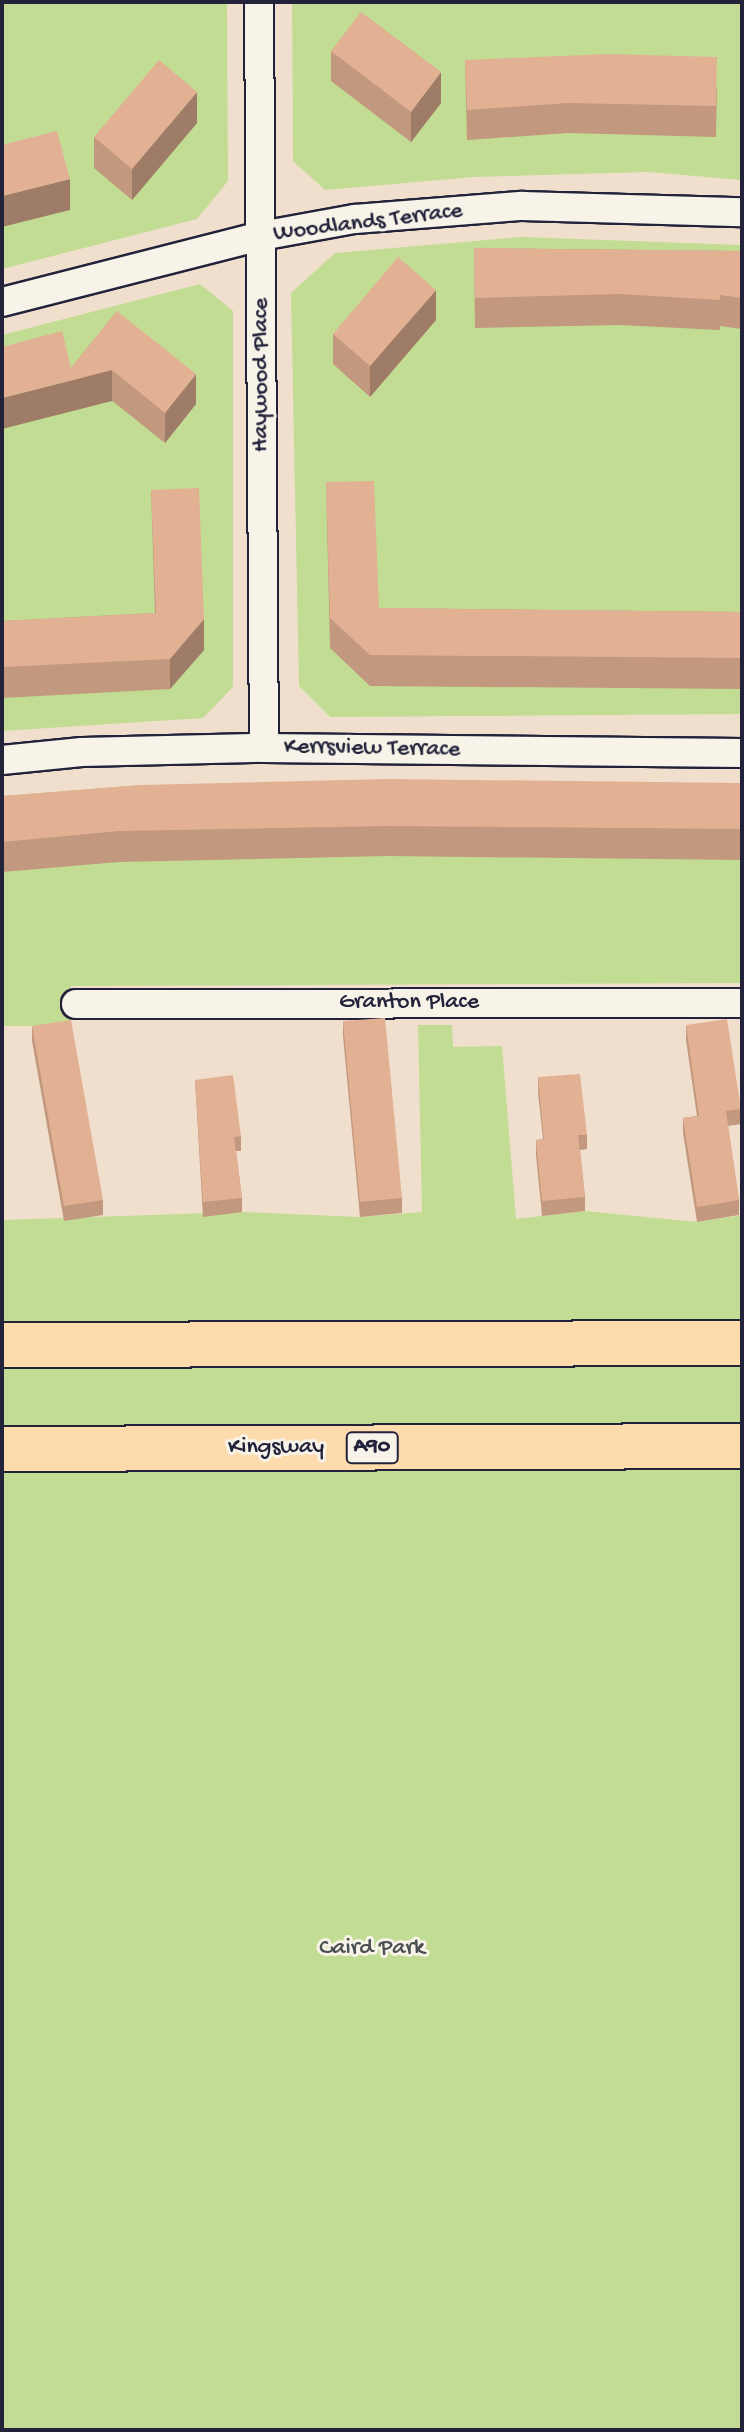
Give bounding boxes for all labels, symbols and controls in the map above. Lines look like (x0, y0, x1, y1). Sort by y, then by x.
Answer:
street label: Woodlands Terrace (272, 197, 464, 249)
street label: Haywood Place (248, 298, 276, 452)
street label: Kerrsview Terrace (284, 733, 460, 765)
street label: Granton Place (339, 989, 479, 1017)
road number: A90 (344, 1430, 400, 1466)
street label: Kingsway (228, 1434, 324, 1462)
park label: Caird Park (319, 1935, 425, 1963)

